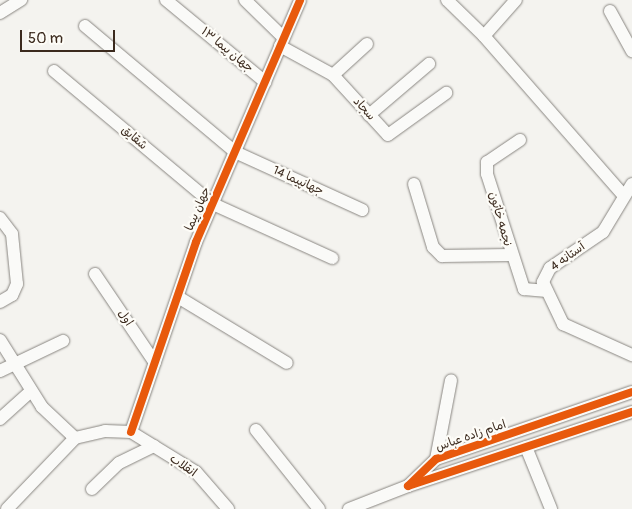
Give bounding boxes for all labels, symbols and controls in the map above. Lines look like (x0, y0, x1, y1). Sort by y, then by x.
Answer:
scale bar (22, 20, 118, 52)
street label: جهان پیما ۱۳ (198, 24, 256, 76)
text: 50 m (28, 29, 63, 48)
street label: سجاد (350, 94, 378, 124)
street label: شقایق (118, 123, 150, 153)
street label: جهانپیما 14 (270, 163, 326, 199)
street label: جهان پیما (182, 185, 214, 233)
street label: نجمه خاتون (485, 190, 515, 248)
street label: آستانه 4 (548, 240, 588, 274)
street label: اول (114, 307, 136, 329)
street label: امام زاده عباس (434, 417, 508, 455)
street label: انقلاب (167, 452, 199, 480)

